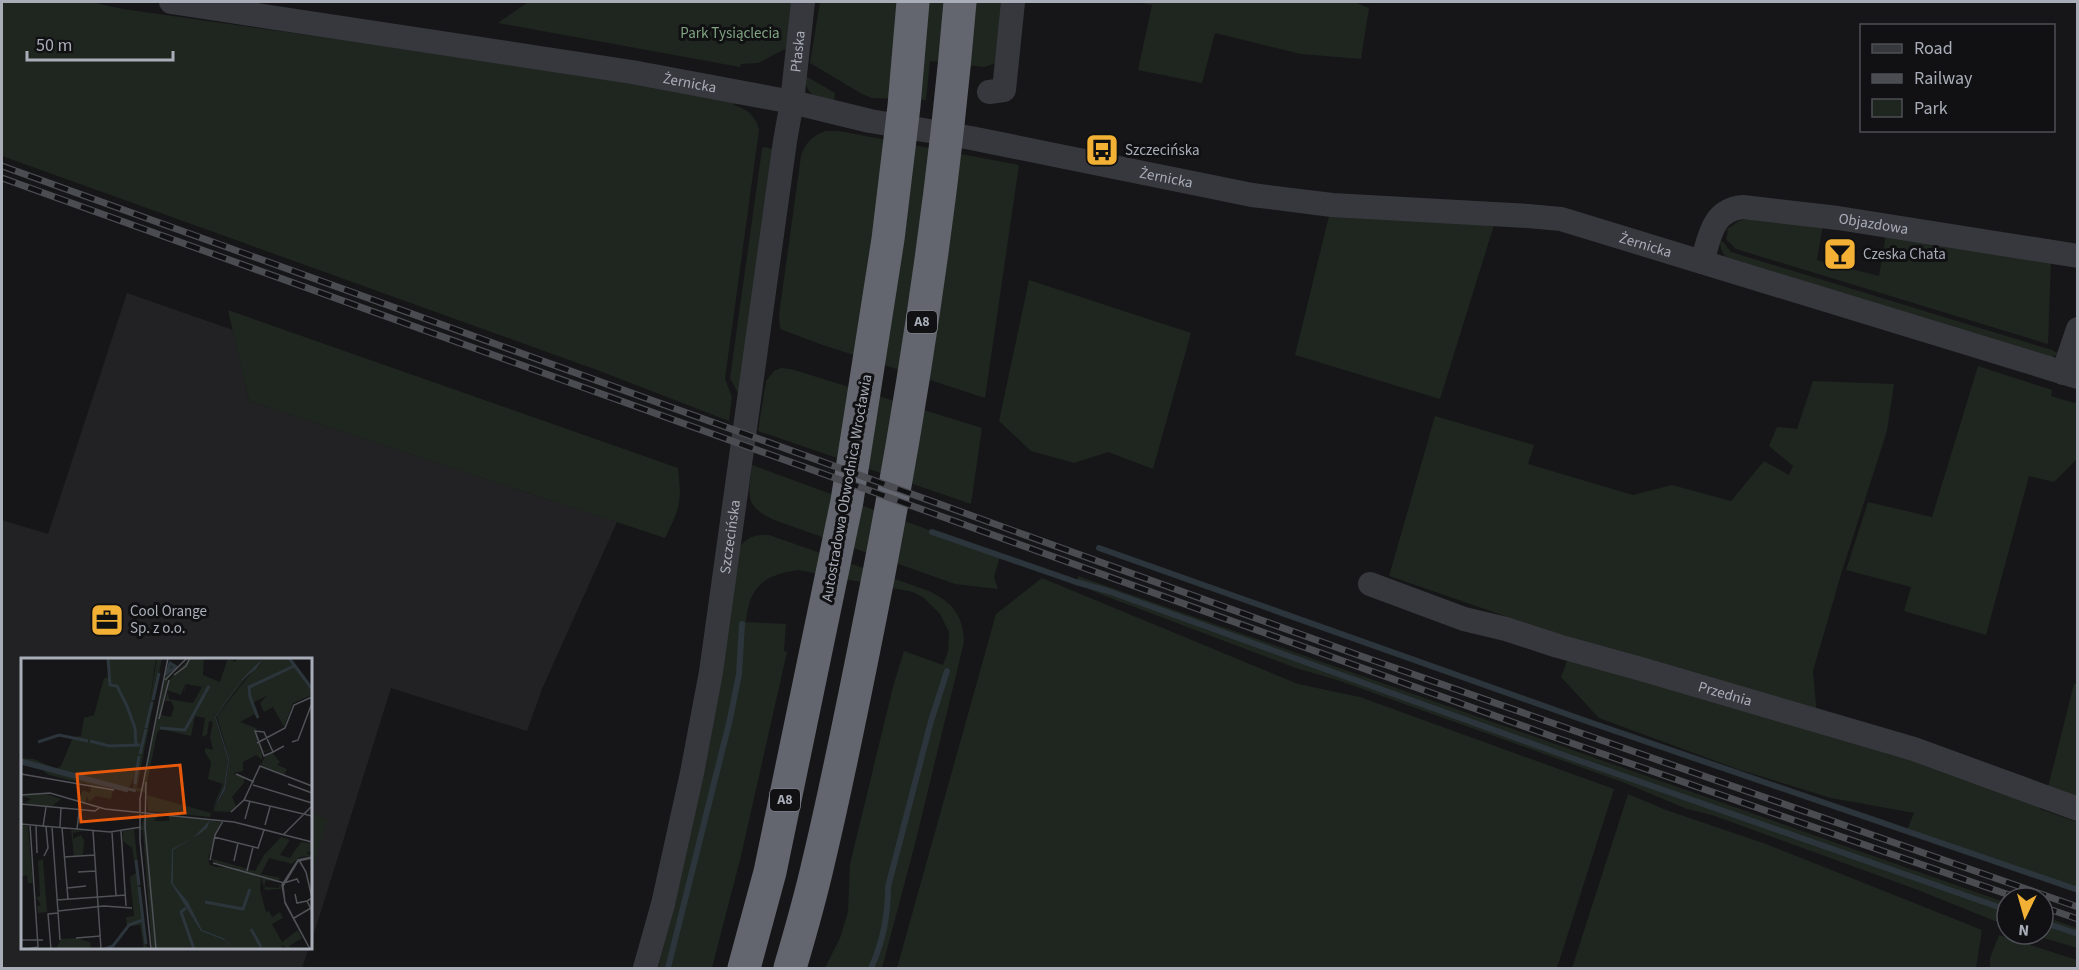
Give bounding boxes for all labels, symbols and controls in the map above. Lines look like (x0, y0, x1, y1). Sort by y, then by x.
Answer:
park label: Park Tysiąclecia (680, 23, 780, 44)
scale bar (27, 24, 172, 62)
legend (1860, 24, 2055, 132)
street label: Płaska (785, 30, 810, 73)
text: 50 m (36, 33, 72, 58)
text: Road (1914, 36, 1953, 61)
text: Railway (1914, 66, 1973, 91)
street label: Żernicka (661, 68, 718, 98)
text: Park (1914, 96, 1948, 121)
bus stop icon: Szczecińska (1084, 132, 1120, 168)
place label: Szczecińska (1125, 140, 1200, 161)
street label: Żernicka (1138, 162, 1195, 193)
street label: Objazdowa (1837, 208, 1910, 240)
street label: Żernicka (1617, 227, 1674, 263)
bar icon: Czeska Chata (1822, 236, 1858, 272)
place label: Czeska Chata (1863, 244, 1946, 265)
road number: A8 (907, 311, 937, 333)
street label: Autostradowa Obwodnica Wrocławia (817, 373, 877, 603)
street label: Szczecińska (714, 498, 745, 575)
place label: Cool Orange Sp. z o.o. (130, 601, 207, 639)
office icon: Cool Orange Sp. z o.o. (89, 602, 125, 638)
inset map (21, 658, 312, 949)
street label: Przednia (1696, 676, 1755, 711)
road number: A8 (770, 789, 800, 811)
north arrow (1995, 886, 2055, 946)
text: N (2018, 919, 2030, 941)

